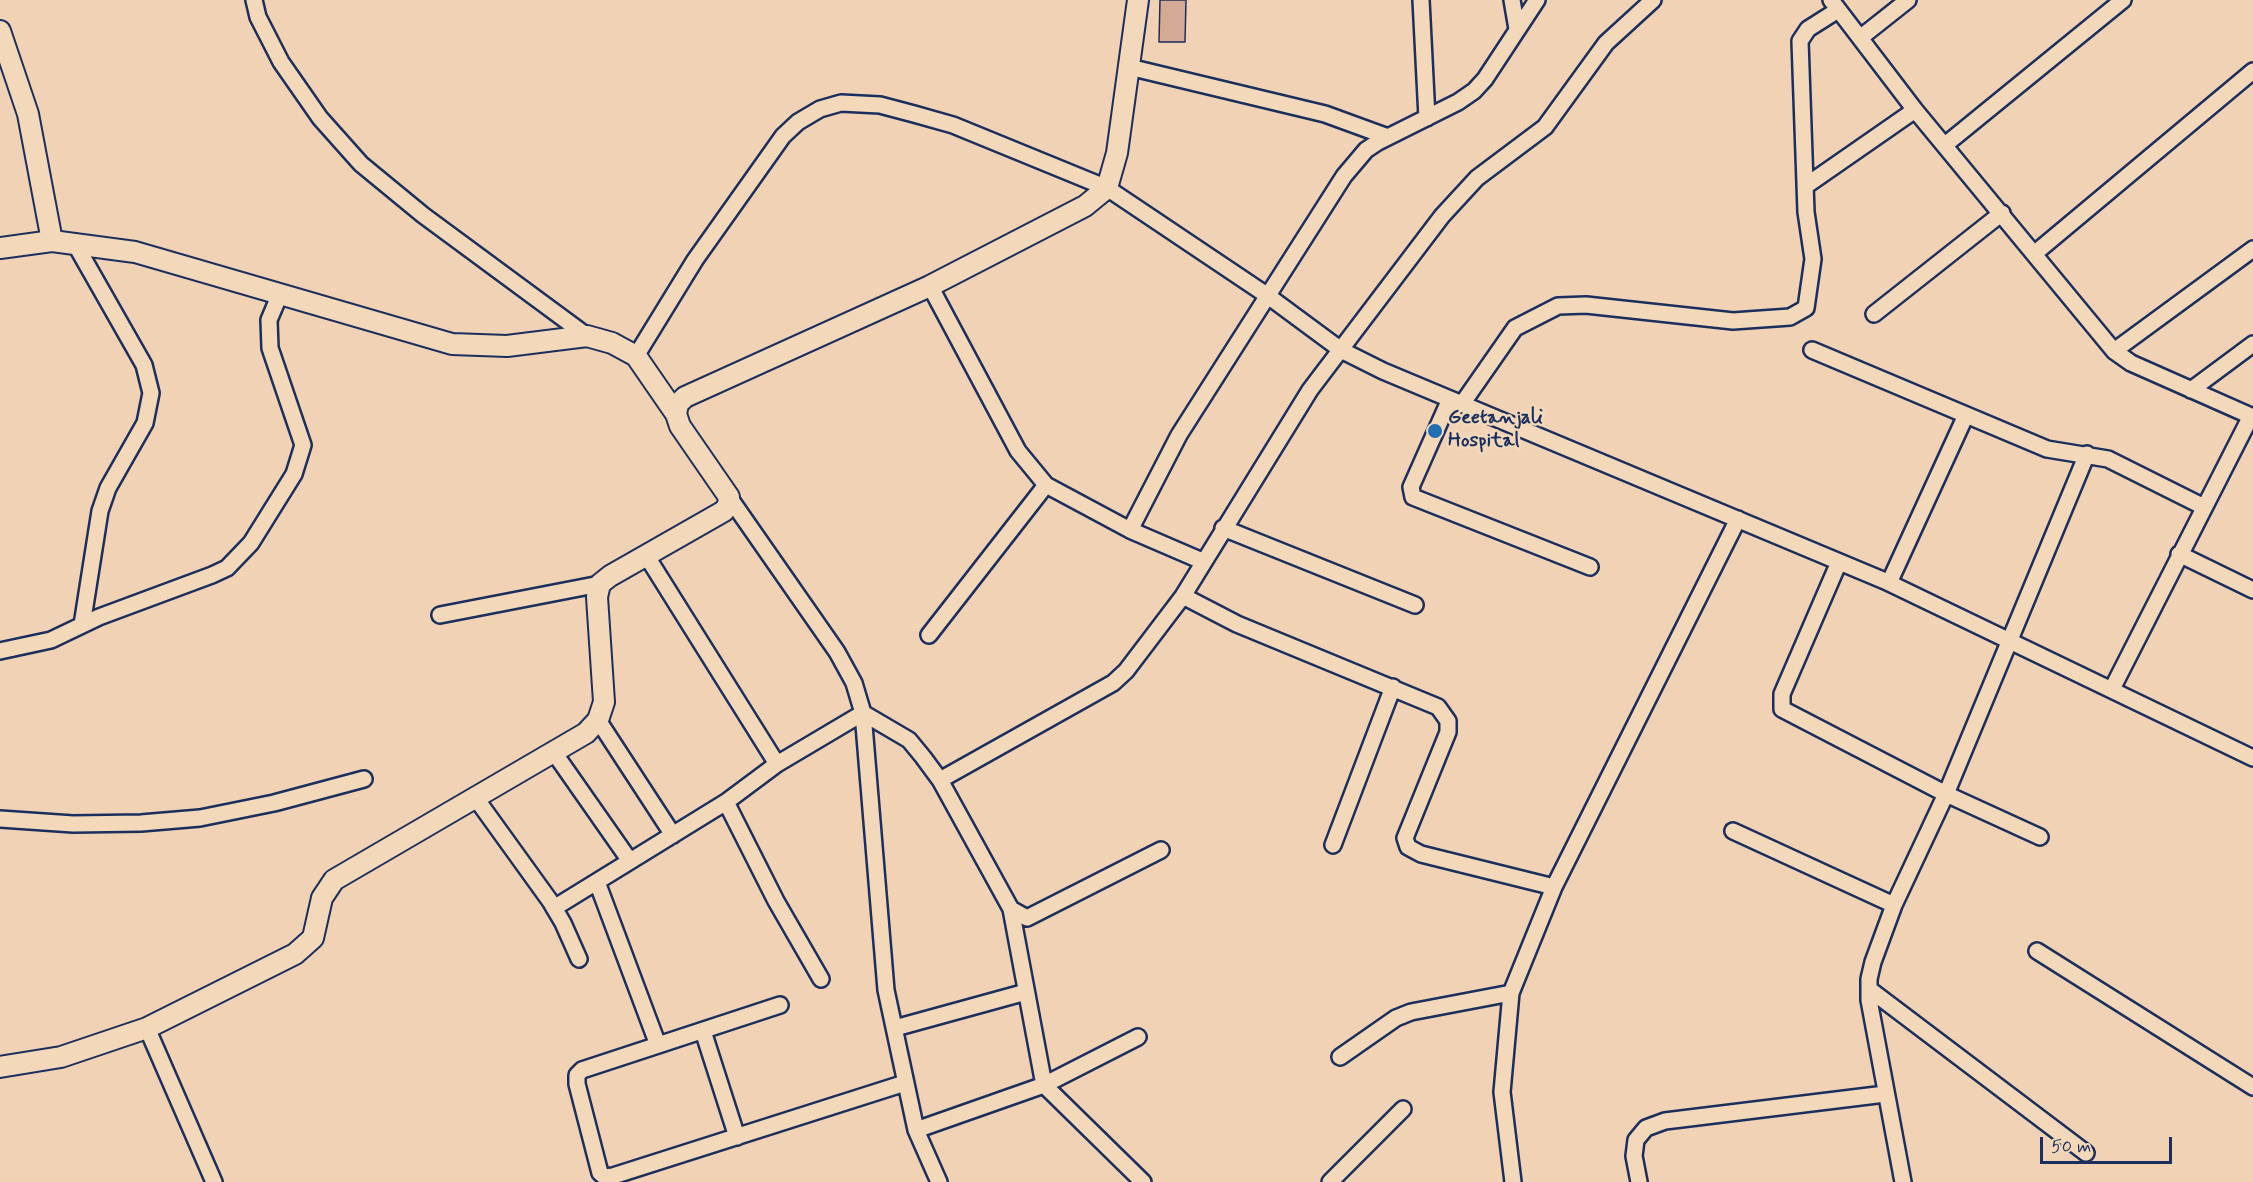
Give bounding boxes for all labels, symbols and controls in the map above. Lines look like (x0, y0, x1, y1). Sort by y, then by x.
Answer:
place label: Geetanjali Hospital (1448, 407, 1543, 454)
marker: Geetanjali Hospital (1426, 422, 1444, 440)
scale bar (2043, 1125, 2175, 1163)
text: 50 m (2051, 1135, 2091, 1159)

